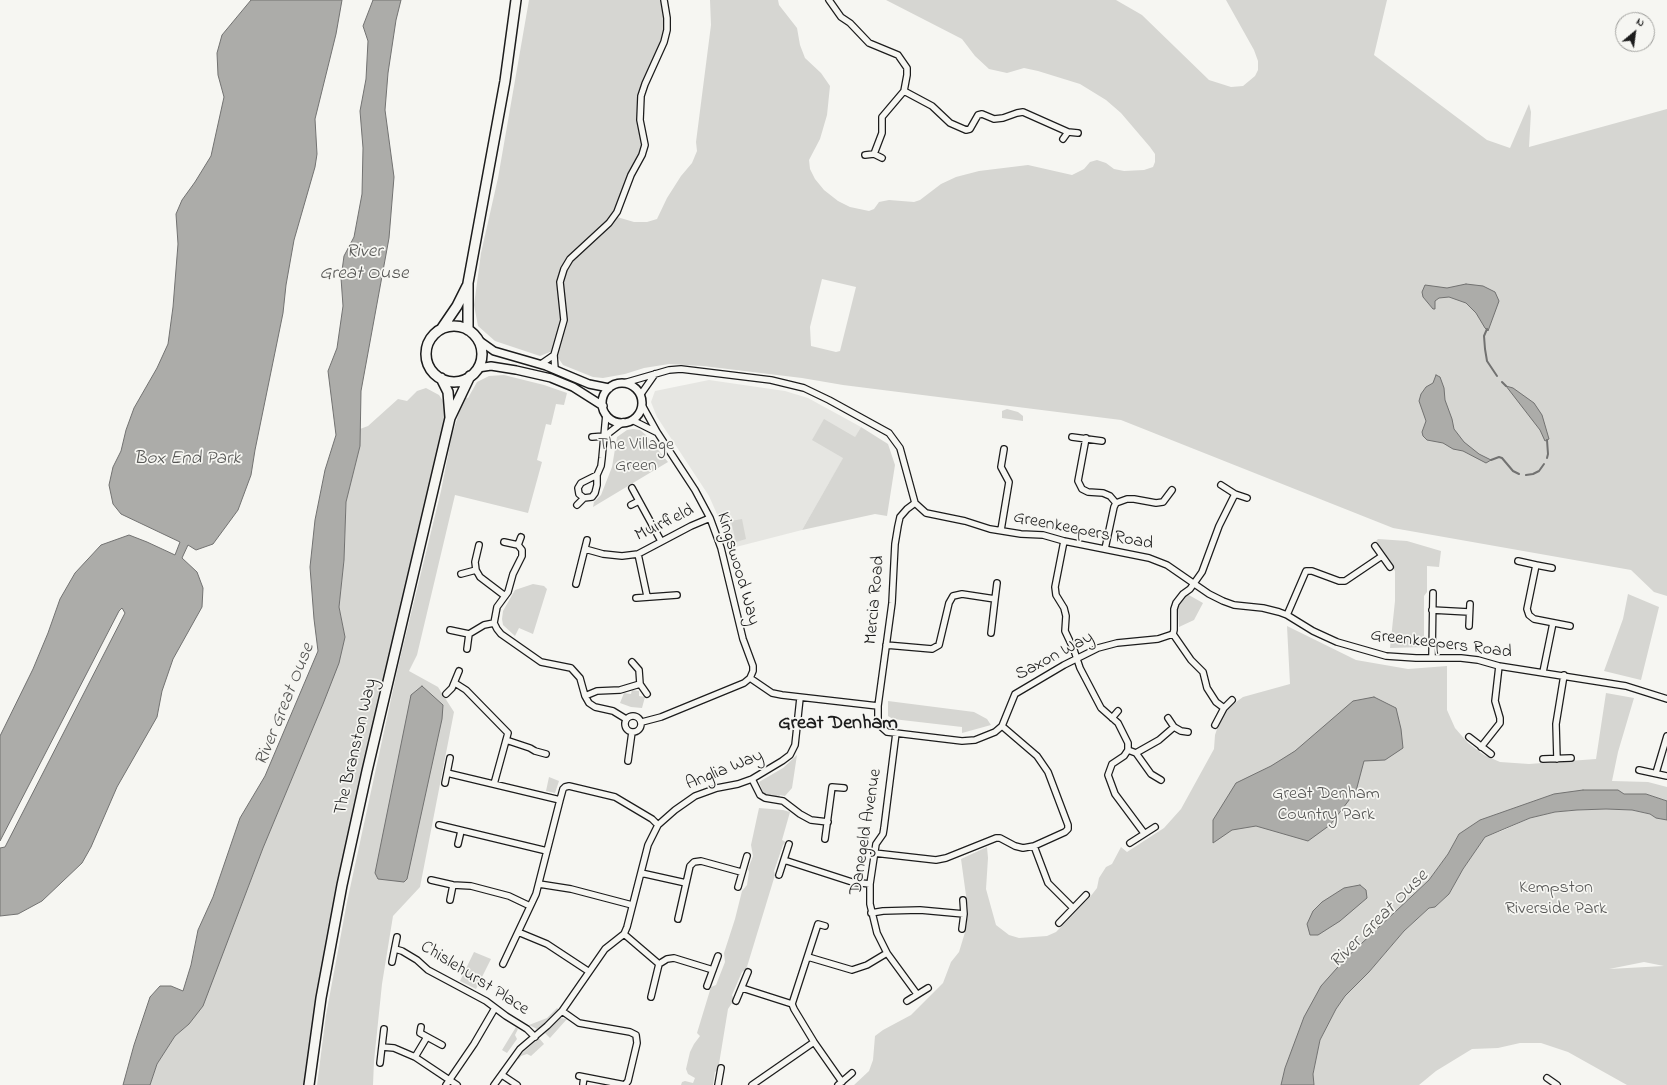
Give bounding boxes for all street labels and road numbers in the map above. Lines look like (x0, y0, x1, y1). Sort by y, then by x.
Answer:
street label: Muirfield (632, 501, 698, 547)
street label: Greenkeepers Road (1011, 508, 1155, 556)
street label: Kingswood Way (711, 510, 763, 628)
street label: Mercia Road (861, 555, 891, 645)
street label: Greenkeepers Road (1369, 626, 1513, 664)
street label: Saxon Way (1012, 627, 1098, 687)
street label: The Branston Way (331, 677, 383, 817)
street label: Anglia Way (683, 746, 767, 796)
street label: Danegeld Avenue (846, 767, 888, 897)
street label: Chislehurst Place (416, 937, 532, 1021)

